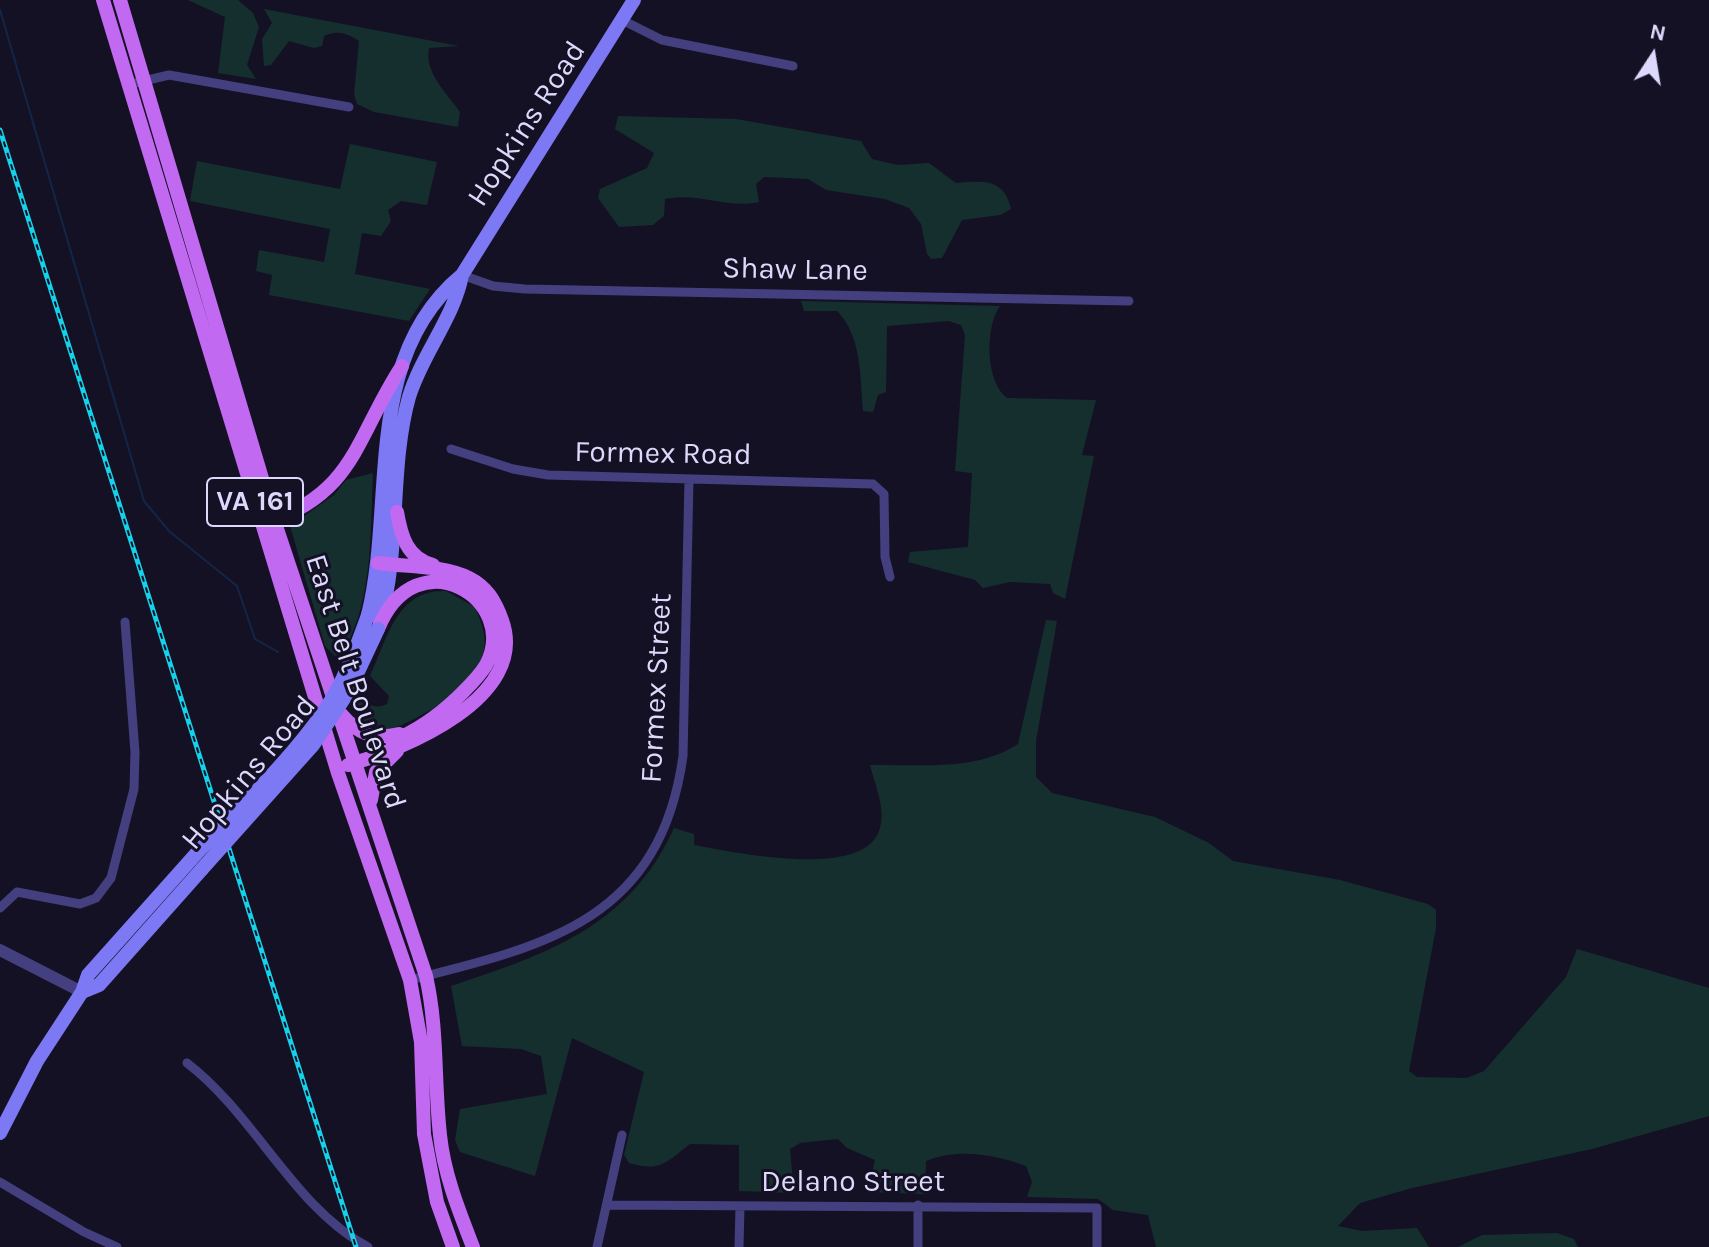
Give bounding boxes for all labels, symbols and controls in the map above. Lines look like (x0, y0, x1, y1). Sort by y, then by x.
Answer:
north arrow (1613, 16, 1693, 96)
text: N (1648, 18, 1668, 47)
street label: Hopkins Road (460, 35, 594, 213)
street label: Shaw Lane (722, 251, 868, 289)
street label: Formex Road (574, 434, 752, 474)
road number: VA 161 (207, 478, 303, 526)
street label: East Belt Boulevard (297, 550, 413, 814)
street label: Formex Street (634, 592, 680, 784)
street label: Hopkins Road (174, 689, 324, 857)
street label: Delano Street (761, 1164, 945, 1200)

